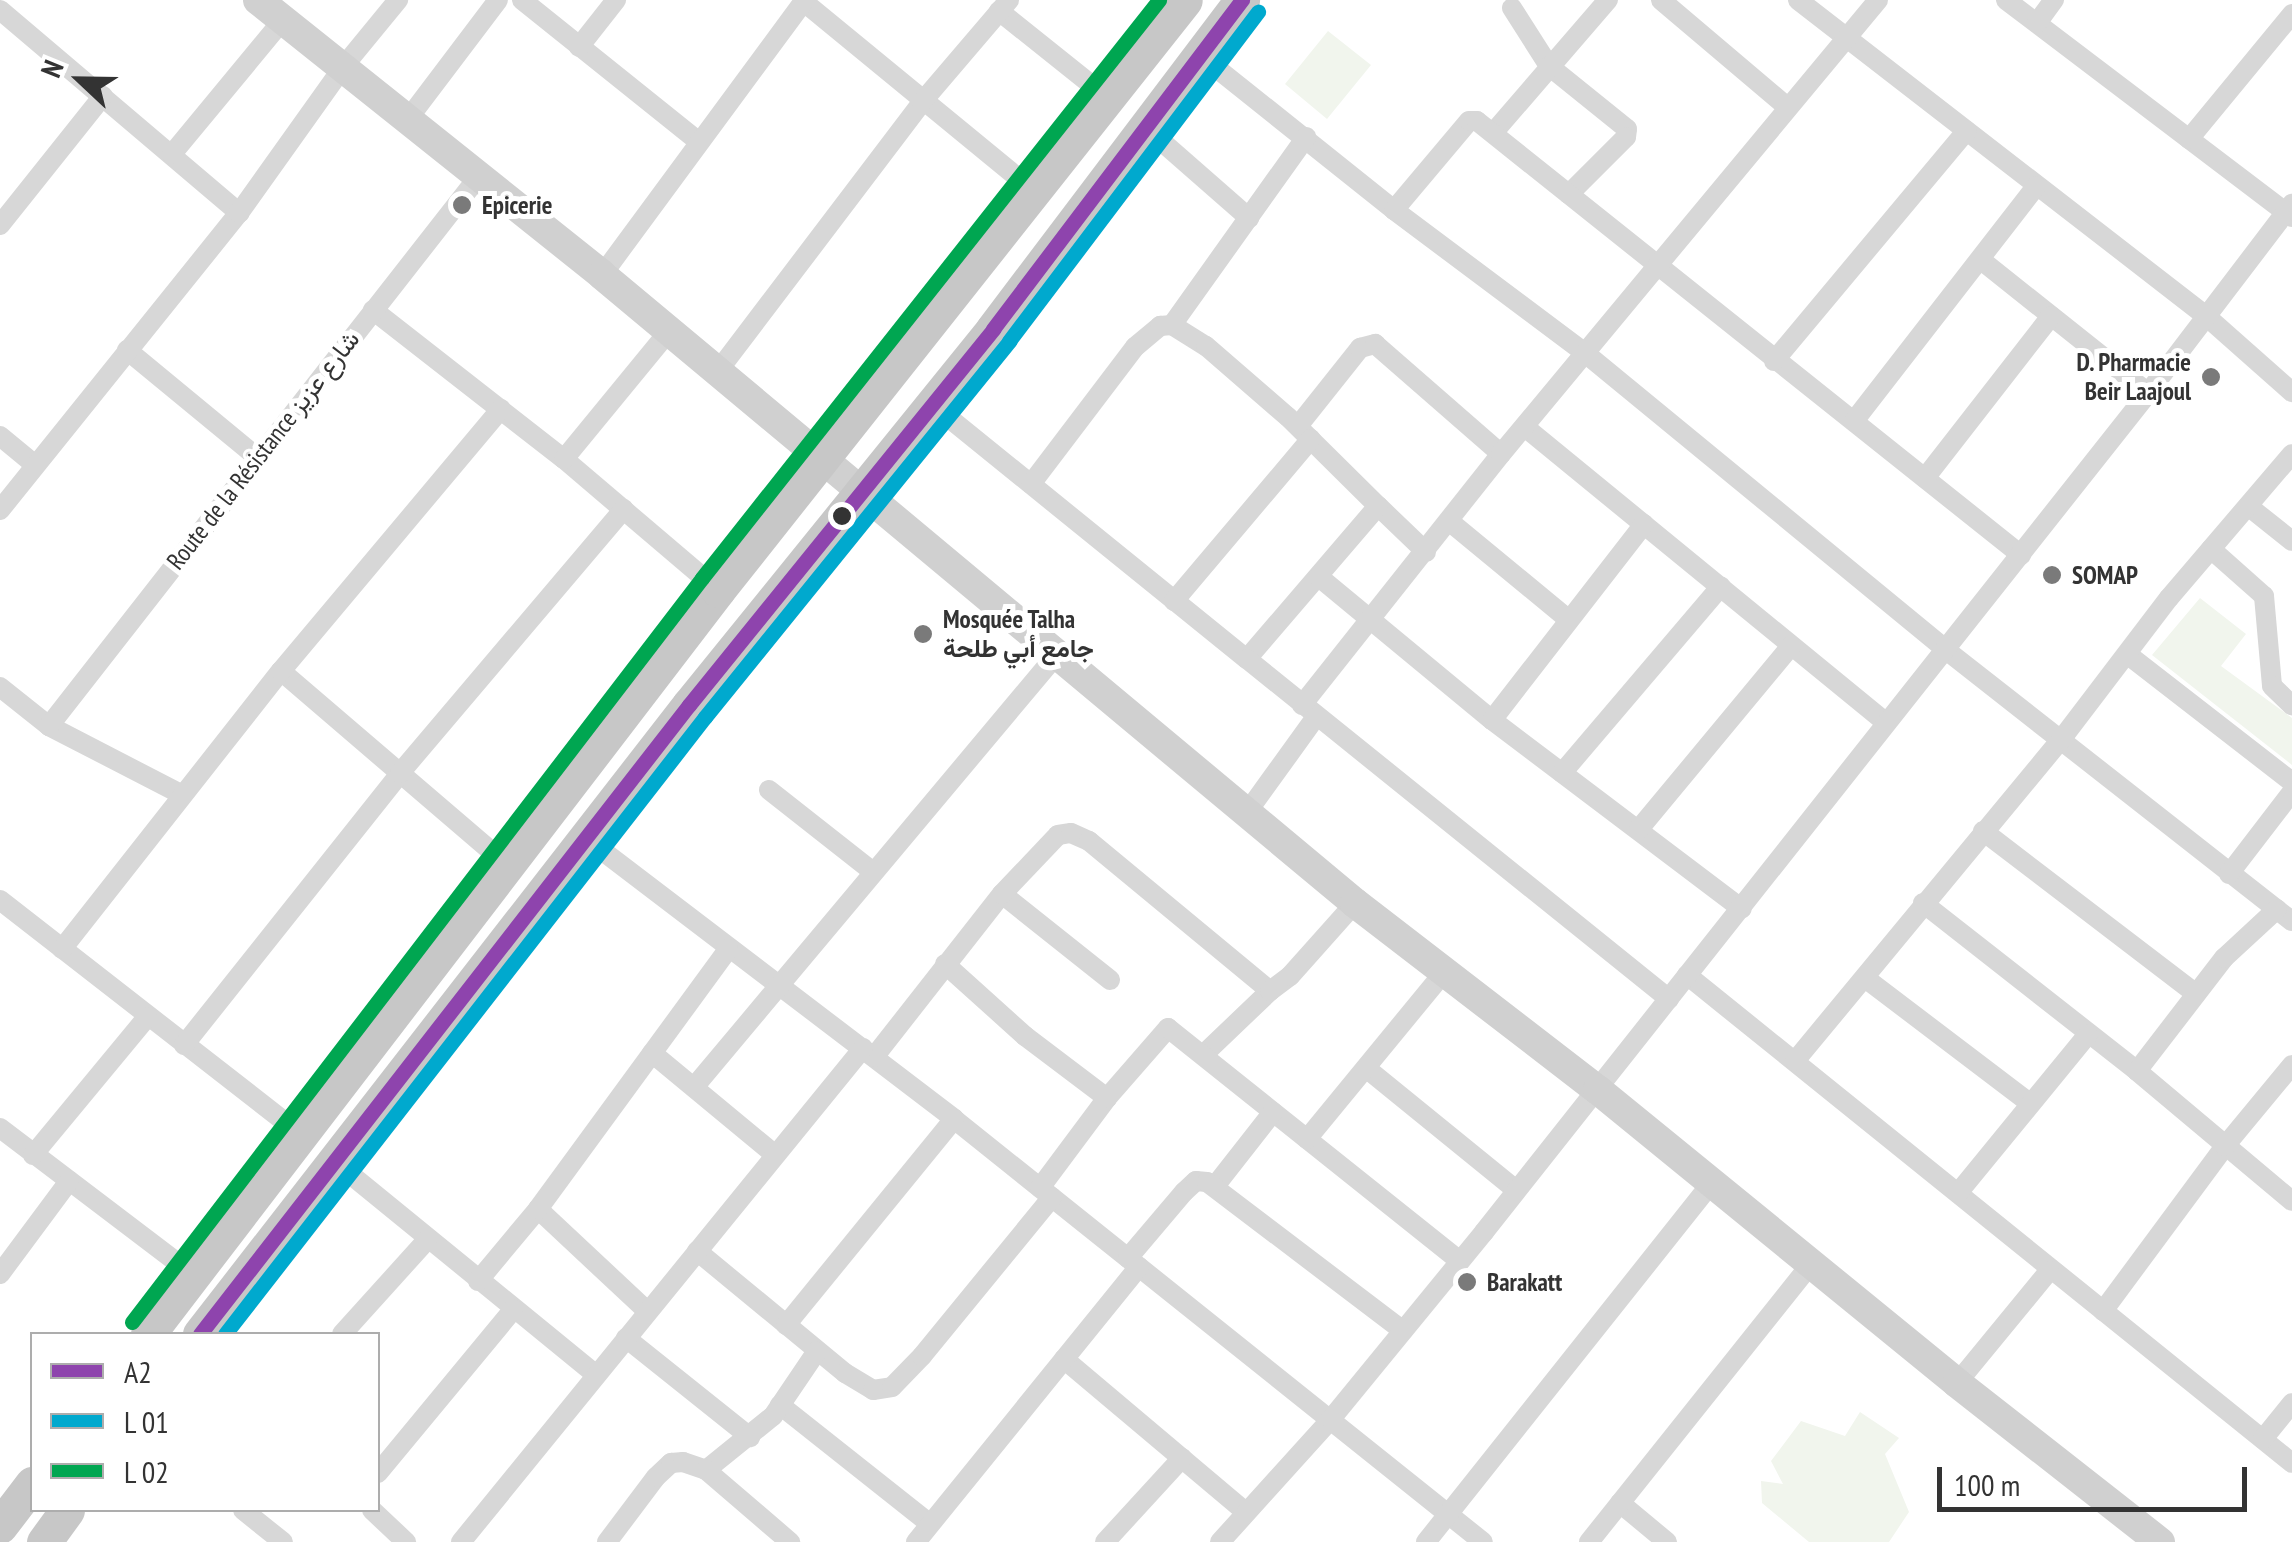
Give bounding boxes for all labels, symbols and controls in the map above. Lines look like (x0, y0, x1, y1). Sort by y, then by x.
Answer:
north arrow (30, 30, 130, 130)
text: N (32, 55, 72, 83)
place label: Epicerie (482, 190, 552, 220)
marker: Epicerie (451, 194, 473, 216)
street label: Route de la Résistance شارع عزيز (160, 325, 366, 575)
place label: D. Pharmacie Beir Laajoul (2075, 348, 2191, 407)
marker: D. Pharmacie Beir Laajoul (2200, 366, 2222, 388)
unlabelled marker (832, 506, 852, 526)
place label: SOMAP (2072, 560, 2138, 590)
marker: SOMAP (2041, 564, 2063, 586)
place label: Mosquée Talha جامع أبي طلحة (943, 605, 1094, 664)
marker: Mosquée Talha جامع أبي طلحة (912, 623, 934, 645)
place label: Barakatt (1487, 1267, 1562, 1297)
marker: Barakatt (1456, 1271, 1478, 1293)
legend (30, 1332, 380, 1512)
text: A2 (124, 1352, 152, 1391)
text: L 01 (124, 1402, 169, 1441)
scale bar (1942, 1447, 2252, 1509)
text: L 02 (124, 1452, 169, 1491)
text: 100 m (1954, 1465, 2020, 1504)

